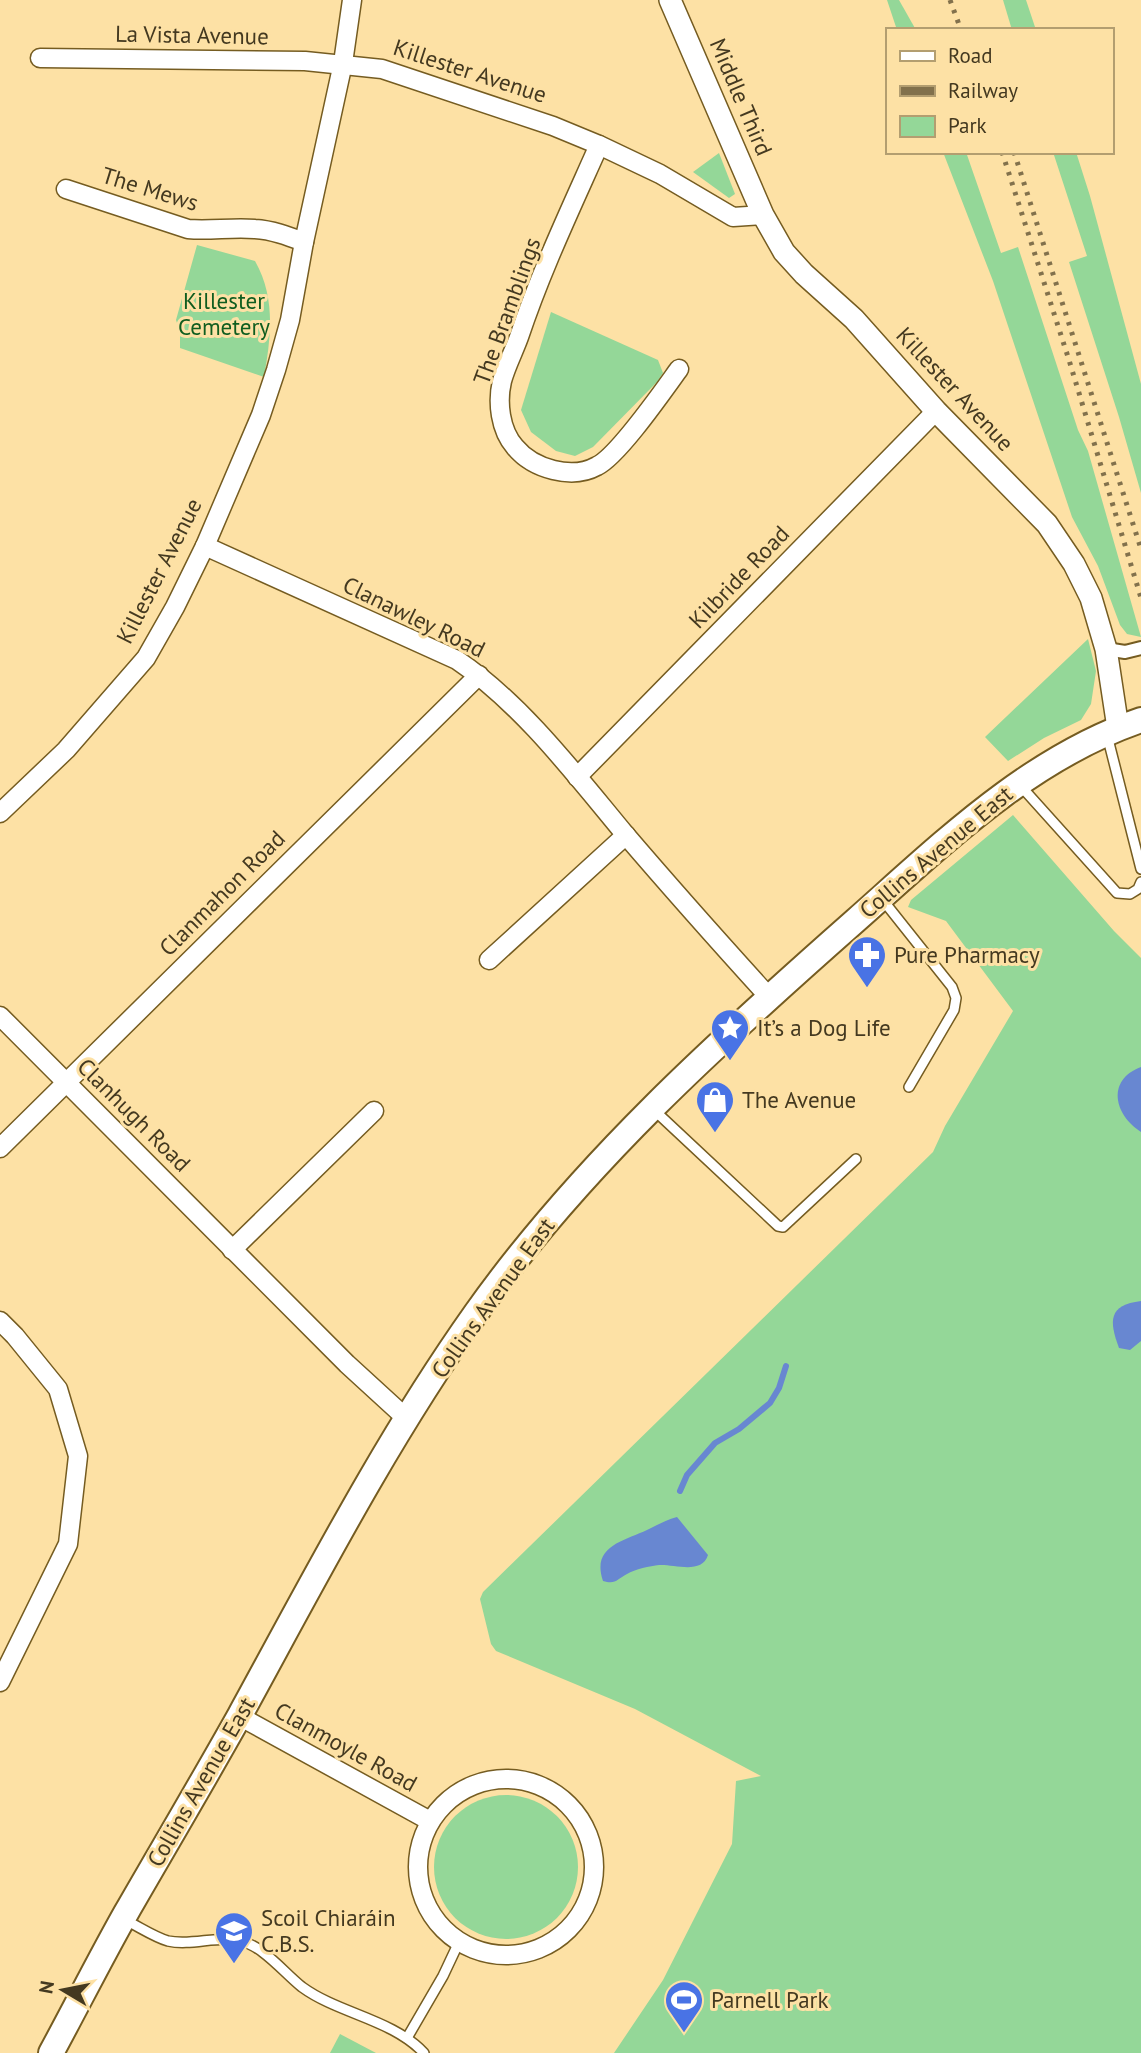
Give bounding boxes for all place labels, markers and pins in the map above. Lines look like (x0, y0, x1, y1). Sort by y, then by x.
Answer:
pharmacy icon: Pure Pharmacy (846, 934, 888, 989)
place label: Pure Pharmacy (894, 940, 1040, 969)
place icon: It’s a Dog Life (709, 1007, 751, 1062)
place label: It’s a Dog Life (757, 1013, 891, 1042)
shop icon: The Avenue (694, 1079, 736, 1134)
place label: The Avenue (742, 1085, 856, 1114)
place label: Scoil Chiaráin C.B.S. (261, 1903, 396, 1958)
school or university icon: Scoil Chiaráin C.B.S. (213, 1910, 255, 1965)
sports icon: Parnell Park (663, 1979, 705, 2034)
place label: Parnell Park (711, 1985, 828, 2014)

